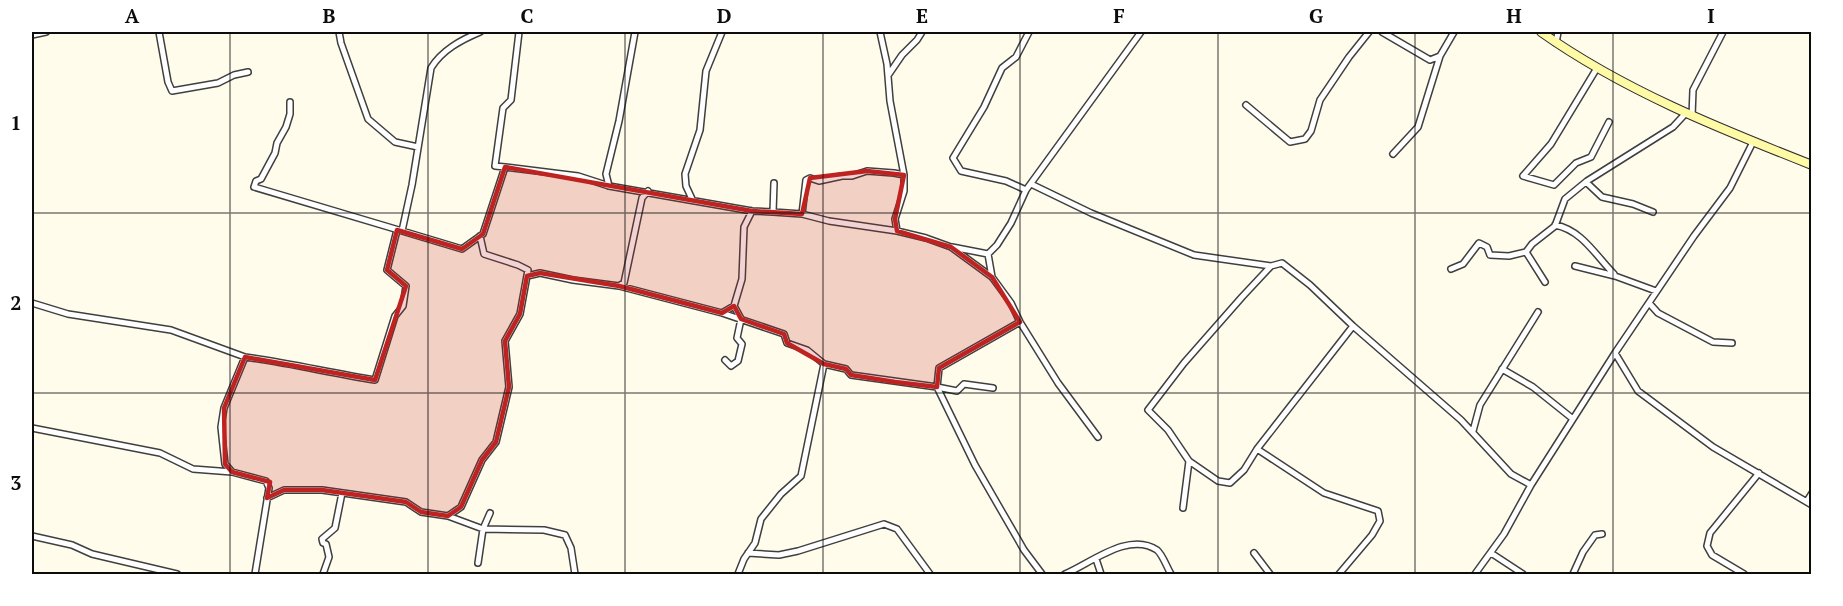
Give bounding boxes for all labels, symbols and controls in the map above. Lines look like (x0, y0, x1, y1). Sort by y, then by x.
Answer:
text: A (125, 2, 140, 29)
text: B (323, 2, 336, 29)
text: C (520, 2, 534, 29)
text: D (717, 2, 731, 29)
text: E (916, 2, 928, 29)
text: F (1113, 2, 1125, 29)
text: G (1309, 2, 1323, 29)
text: H (1506, 2, 1522, 29)
text: I (1707, 2, 1715, 29)
text: 1 (10, 109, 22, 136)
text: 2 (10, 289, 22, 316)
text: 3 (10, 469, 22, 496)

